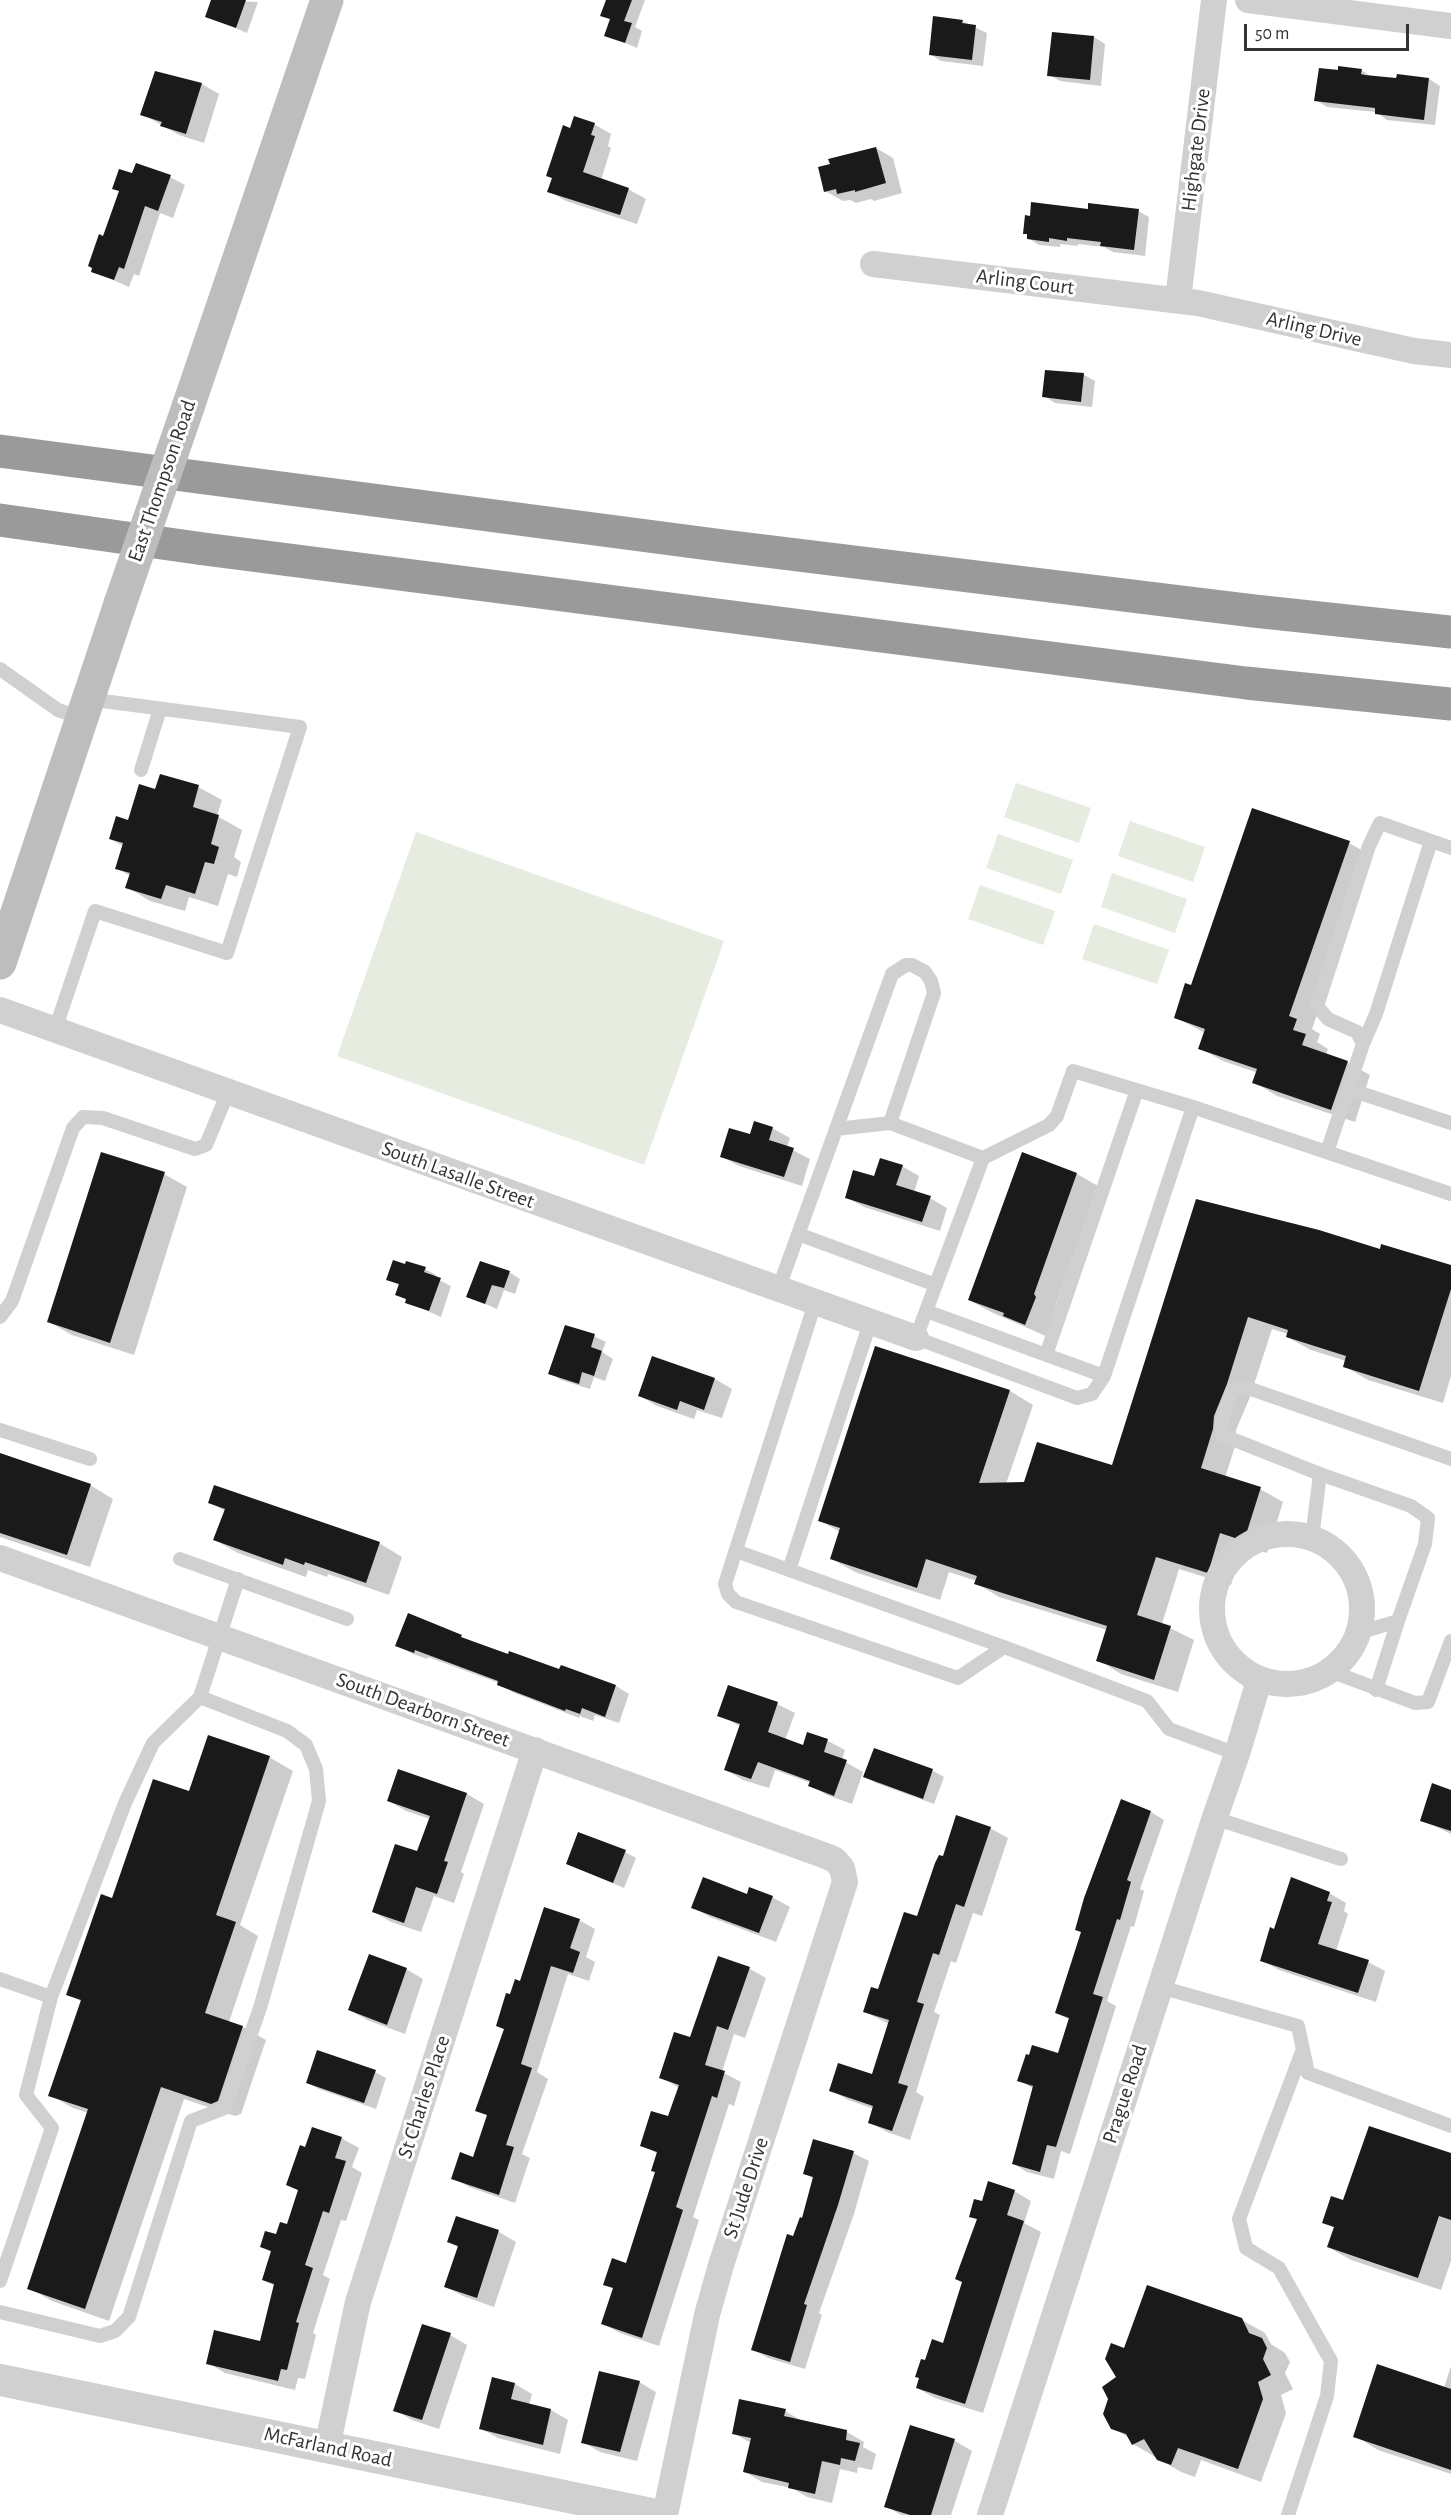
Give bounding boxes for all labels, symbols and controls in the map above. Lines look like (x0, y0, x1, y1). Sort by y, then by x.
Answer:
scale bar (1247, 12, 1412, 50)
text: 50 m (1255, 25, 1289, 43)
street label: Highgate Drive (1176, 87, 1216, 213)
street label: Arling Court (975, 264, 1075, 300)
street label: Arling Drive (1264, 306, 1364, 352)
street label: East Thompson Road (122, 397, 202, 565)
street label: South Lasalle Street (378, 1136, 538, 1214)
street label: South Dearborn Street (333, 1667, 513, 1753)
street label: St Charles Place (392, 2032, 456, 2162)
street label: Prague Road (1097, 2041, 1153, 2147)
street label: St Jude Drive (718, 2134, 774, 2242)
street label: McFarland Road (262, 2421, 394, 2473)

